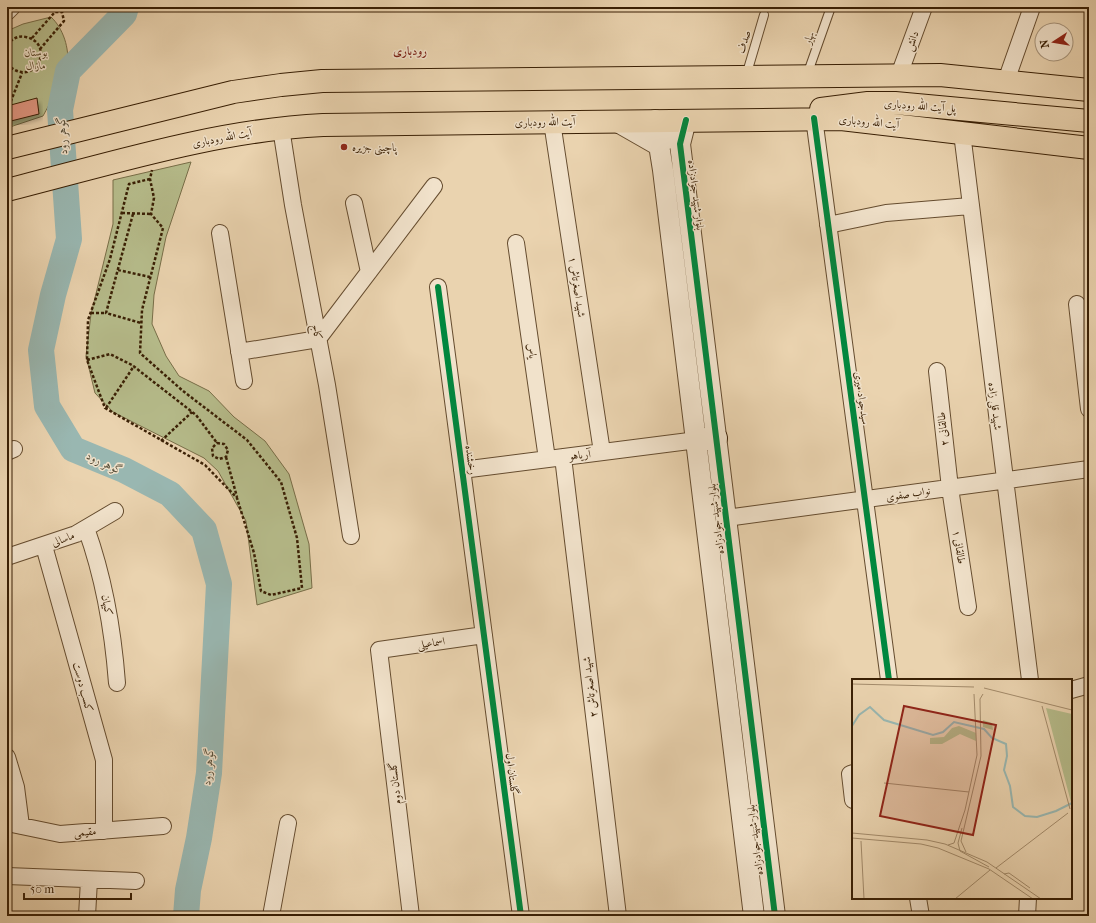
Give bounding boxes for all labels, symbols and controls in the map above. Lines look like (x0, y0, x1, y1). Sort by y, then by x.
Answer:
north arrow (1034, 22, 1074, 62)
street label: صدف (734, 29, 754, 55)
street label: دانش (902, 29, 923, 53)
street label: بهار (800, 30, 818, 47)
text: N (1037, 38, 1052, 49)
district label: رودباری (393, 44, 427, 58)
park label: بوستان مارال (24, 46, 48, 72)
street label: پل آیت الله رودباری (883, 94, 957, 117)
street label: آیت الله رودباری (838, 110, 902, 131)
street label: آیت الله رودباری (515, 112, 577, 129)
water label: گوهر رود (54, 115, 71, 155)
street label: آیت الله رودباری (191, 123, 255, 150)
place label: پاچینی جزیره (352, 141, 398, 156)
marker: پاچینی جزیره (339, 142, 349, 152)
street label: بلوار شهید جوادزاده (684, 159, 707, 231)
street label: شهید اصغرتاش ۱ (565, 256, 588, 319)
street label: کاج (305, 323, 325, 342)
street label: یاس (524, 342, 540, 360)
street label: سیدجواد میری (852, 371, 872, 425)
street label: شهید قلی زاده (984, 382, 1004, 431)
street label: طالقانی ۲ (935, 411, 951, 447)
street label: رخشنده (462, 444, 480, 476)
street label: آریاهو (567, 446, 593, 463)
water label: گوهر رود (84, 448, 126, 479)
street label: بلوار شهید جوادزاده (705, 483, 728, 555)
street label: نواب صفوی (885, 484, 931, 504)
street label: ماسالی (50, 529, 76, 549)
street label: طالقانی ۱ (950, 529, 968, 565)
street label: کیهان (98, 593, 115, 617)
street label: اسماعیلی (416, 635, 446, 653)
street label: شهید اصغرتاش ۲ (580, 655, 601, 718)
street label: کسب دوست (69, 661, 96, 714)
inset map (852, 679, 1072, 899)
water label: گوهر رود (199, 746, 218, 786)
street label: گلستان اول (503, 752, 522, 796)
street label: گلستان دوم (385, 761, 407, 805)
street label: بلوار شهید جوادزاده (744, 804, 767, 876)
street label: مقیمی (73, 825, 97, 841)
scale bar (24, 875, 131, 901)
text: 50 m (30, 882, 54, 896)

